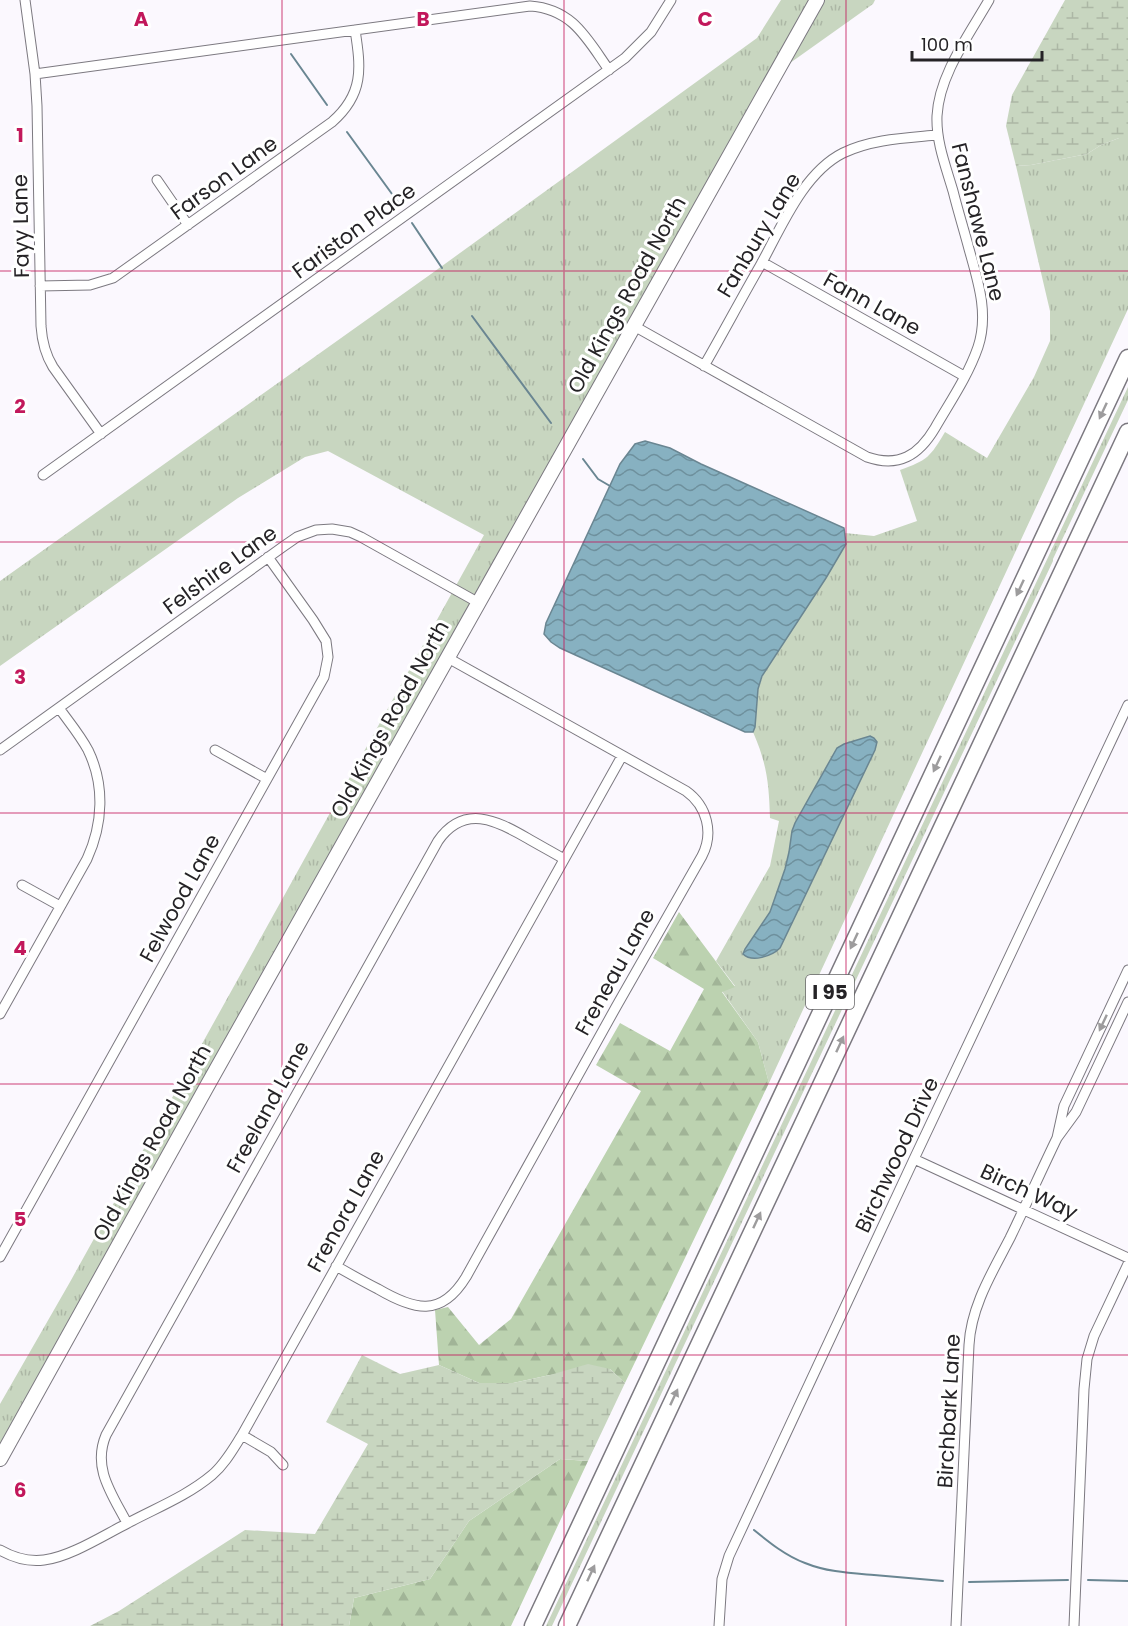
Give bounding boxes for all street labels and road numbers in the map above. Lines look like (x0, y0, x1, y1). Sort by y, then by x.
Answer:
street label: Farson Lane (164, 129, 283, 226)
street label: Fanshawe Lane (945, 140, 1012, 304)
street label: Fanbury Lane (710, 167, 807, 303)
street label: Fayy Lane (5, 174, 36, 278)
street label: Fariston Place (286, 176, 421, 285)
street label: Old Kings Road North (560, 191, 693, 398)
street label: Fann Lane (818, 265, 926, 342)
street label: Felshire Lane (157, 518, 283, 621)
street label: Old Kings Road North (323, 615, 456, 822)
street label: Felwood Lane (132, 828, 227, 967)
street label: Freneau Lane (568, 903, 661, 1040)
road number: I 95 (806, 975, 854, 1009)
street label: Freeland Lane (219, 1036, 316, 1178)
street label: Old Kings Road North (85, 1039, 218, 1246)
street label: Birchwood Drive (848, 1072, 945, 1237)
street label: Frenora Lane (300, 1144, 391, 1277)
street label: Birch Way (976, 1156, 1083, 1227)
street label: Birchbark Lane (930, 1333, 967, 1489)

